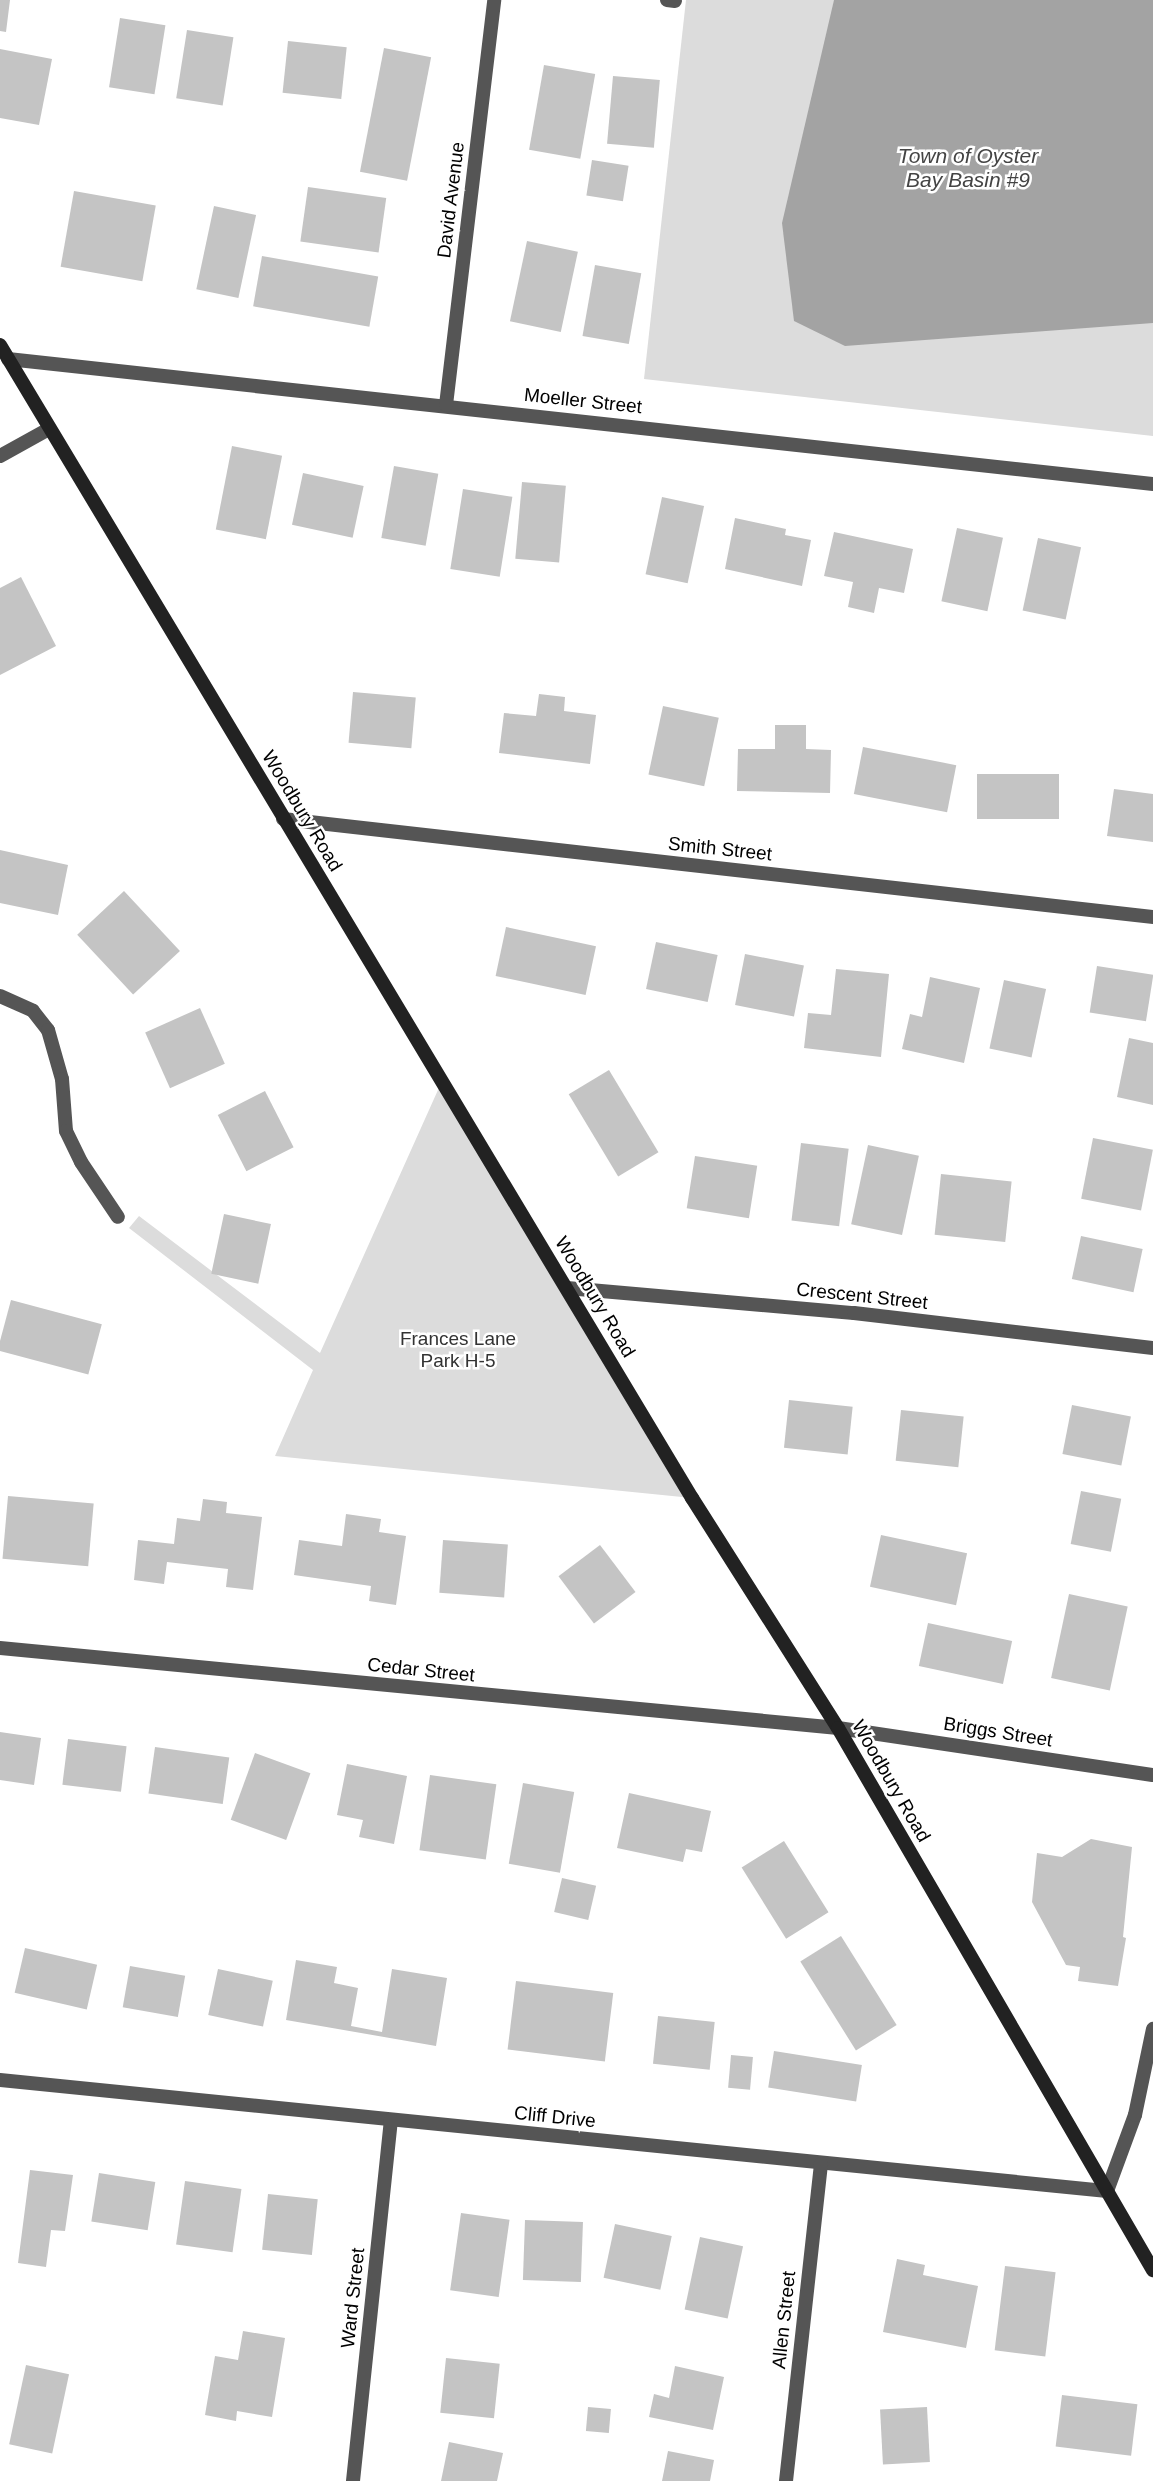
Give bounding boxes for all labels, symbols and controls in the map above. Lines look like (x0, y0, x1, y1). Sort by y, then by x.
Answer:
street label: David Avenue (432, 140, 470, 260)
water label: Town of Oyster Bay Basin #9 (898, 143, 1038, 193)
street label: Moeller Street (523, 383, 643, 419)
street label: Woodbury Road (257, 746, 347, 876)
street label: Smith Street (667, 832, 773, 866)
street label: Woodbury Road (550, 1232, 640, 1362)
street label: Crescent Street (795, 1278, 929, 1314)
park label: Frances Lane Park H-5 (400, 1328, 516, 1372)
street label: Cedar Street (366, 1653, 476, 1687)
street label: Briggs Street (942, 1712, 1054, 1752)
street label: Woodbury Road (847, 1716, 935, 1846)
street label: Cliff Drive (513, 2101, 597, 2133)
street label: Ward Street (336, 2247, 370, 2349)
street label: Allen Street (768, 2270, 800, 2370)

